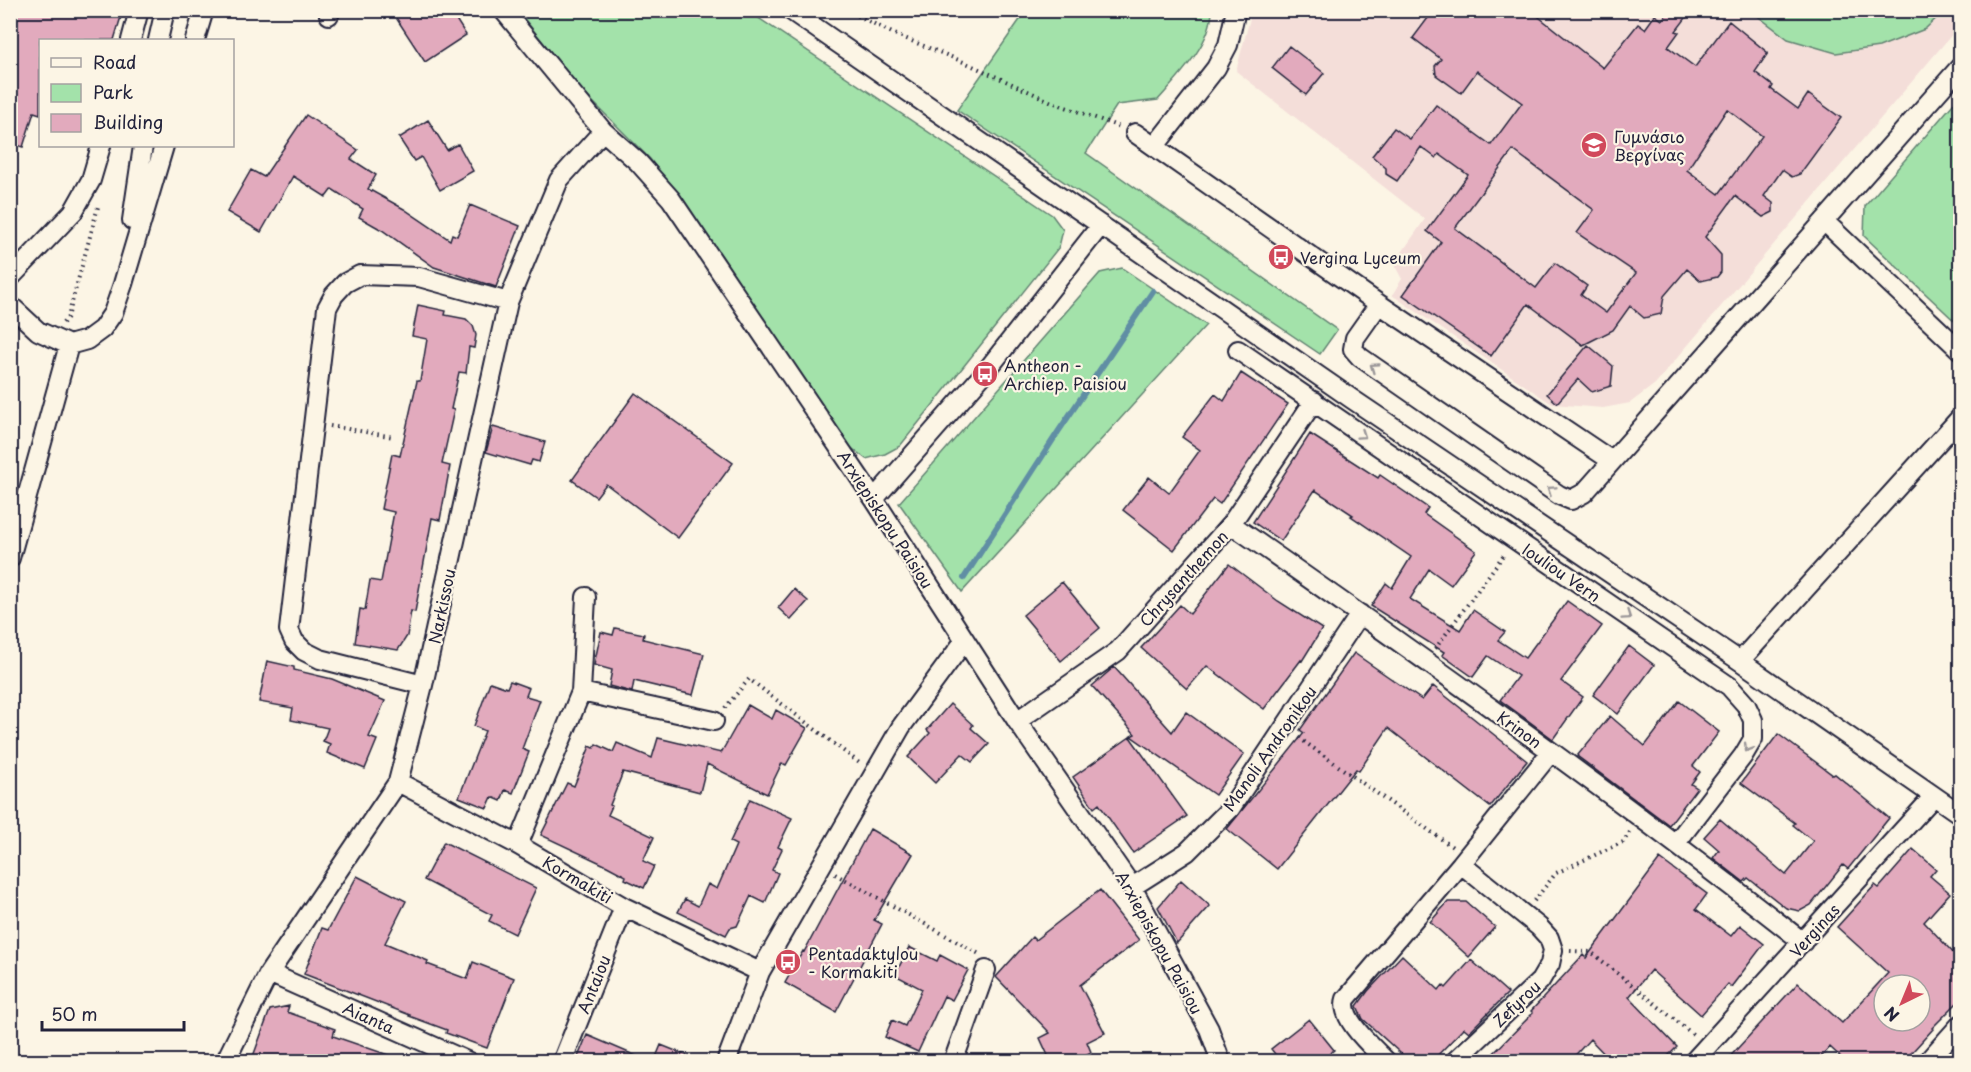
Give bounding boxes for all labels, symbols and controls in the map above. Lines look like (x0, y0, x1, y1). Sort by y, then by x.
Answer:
legend (39, 39, 234, 147)
text: Road (93, 48, 137, 75)
text: Park (93, 78, 133, 105)
text: Building (93, 108, 163, 135)
place label: Γυμνάσιο Βεργίνας (1614, 124, 1685, 166)
school or university icon: Γυμνάσιο Βεργίνας (1579, 130, 1609, 160)
bus stop icon: Vergina Lyceum (1266, 242, 1296, 272)
place label: Vergina Lyceum (1300, 245, 1421, 269)
place label: Antheon - Archiep. Paisiou (1004, 353, 1127, 395)
bus stop icon: Antheon - Archiep. Paisiou (970, 359, 1000, 389)
one-way arrow (1369, 363, 1380, 374)
one-way arrow (1356, 428, 1367, 439)
street label: Arxiepiskopu Paisiou (832, 445, 940, 593)
one-way arrow (1547, 486, 1558, 497)
street label: Chrysanthemon (1133, 524, 1233, 632)
street label: Iouliou Vern (1518, 537, 1606, 607)
street label: Narkissou (421, 566, 461, 646)
one-way arrow (1620, 609, 1631, 620)
street label: Manoli Andronikou (1216, 680, 1322, 816)
street label: Krinon (1493, 705, 1547, 753)
one-way arrow (1744, 742, 1755, 752)
street label: Kormakiti (539, 849, 617, 909)
street label: Arxiepiskopu Paisiou (1111, 866, 1209, 1018)
street label: Verginas (1783, 898, 1845, 962)
place label: Pentadaktylou - Kormakiti (808, 941, 918, 983)
bus stop icon: Pentadaktylou - Kormakiti (773, 947, 803, 977)
street label: Antaiou (570, 951, 616, 1017)
north arrow (1872, 973, 1932, 1033)
street label: Zefyrou (1487, 974, 1545, 1032)
scale bar (42, 994, 184, 1032)
street label: Aianta (339, 995, 399, 1039)
text: 50 m (51, 1000, 98, 1027)
text: N (1878, 1002, 1904, 1028)

